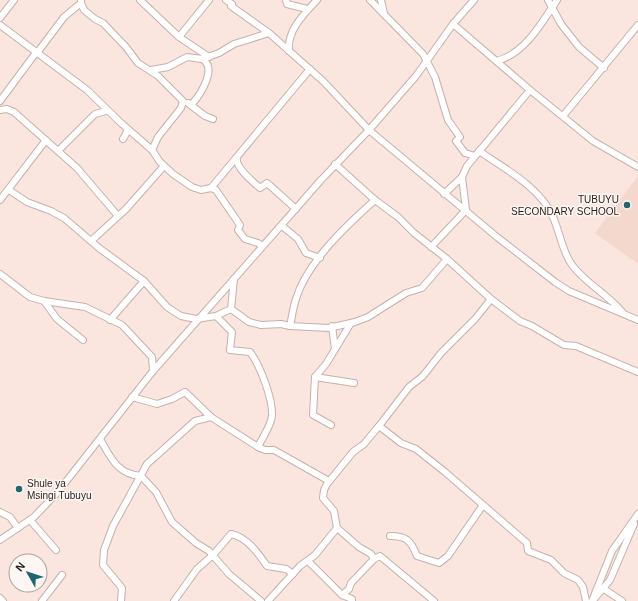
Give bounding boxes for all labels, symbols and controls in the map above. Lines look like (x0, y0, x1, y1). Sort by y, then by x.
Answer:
place label: TUBUYU SECONDARY SCHOOL (511, 194, 619, 217)
marker: TUBUYU SECONDARY SCHOOL (622, 200, 632, 210)
place label: Shule ya Msingi Tubuyu (27, 478, 91, 501)
marker: Shule ya Msingi Tubuyu (14, 484, 24, 494)
north arrow (8, 553, 48, 593)
text: N (13, 560, 27, 574)

